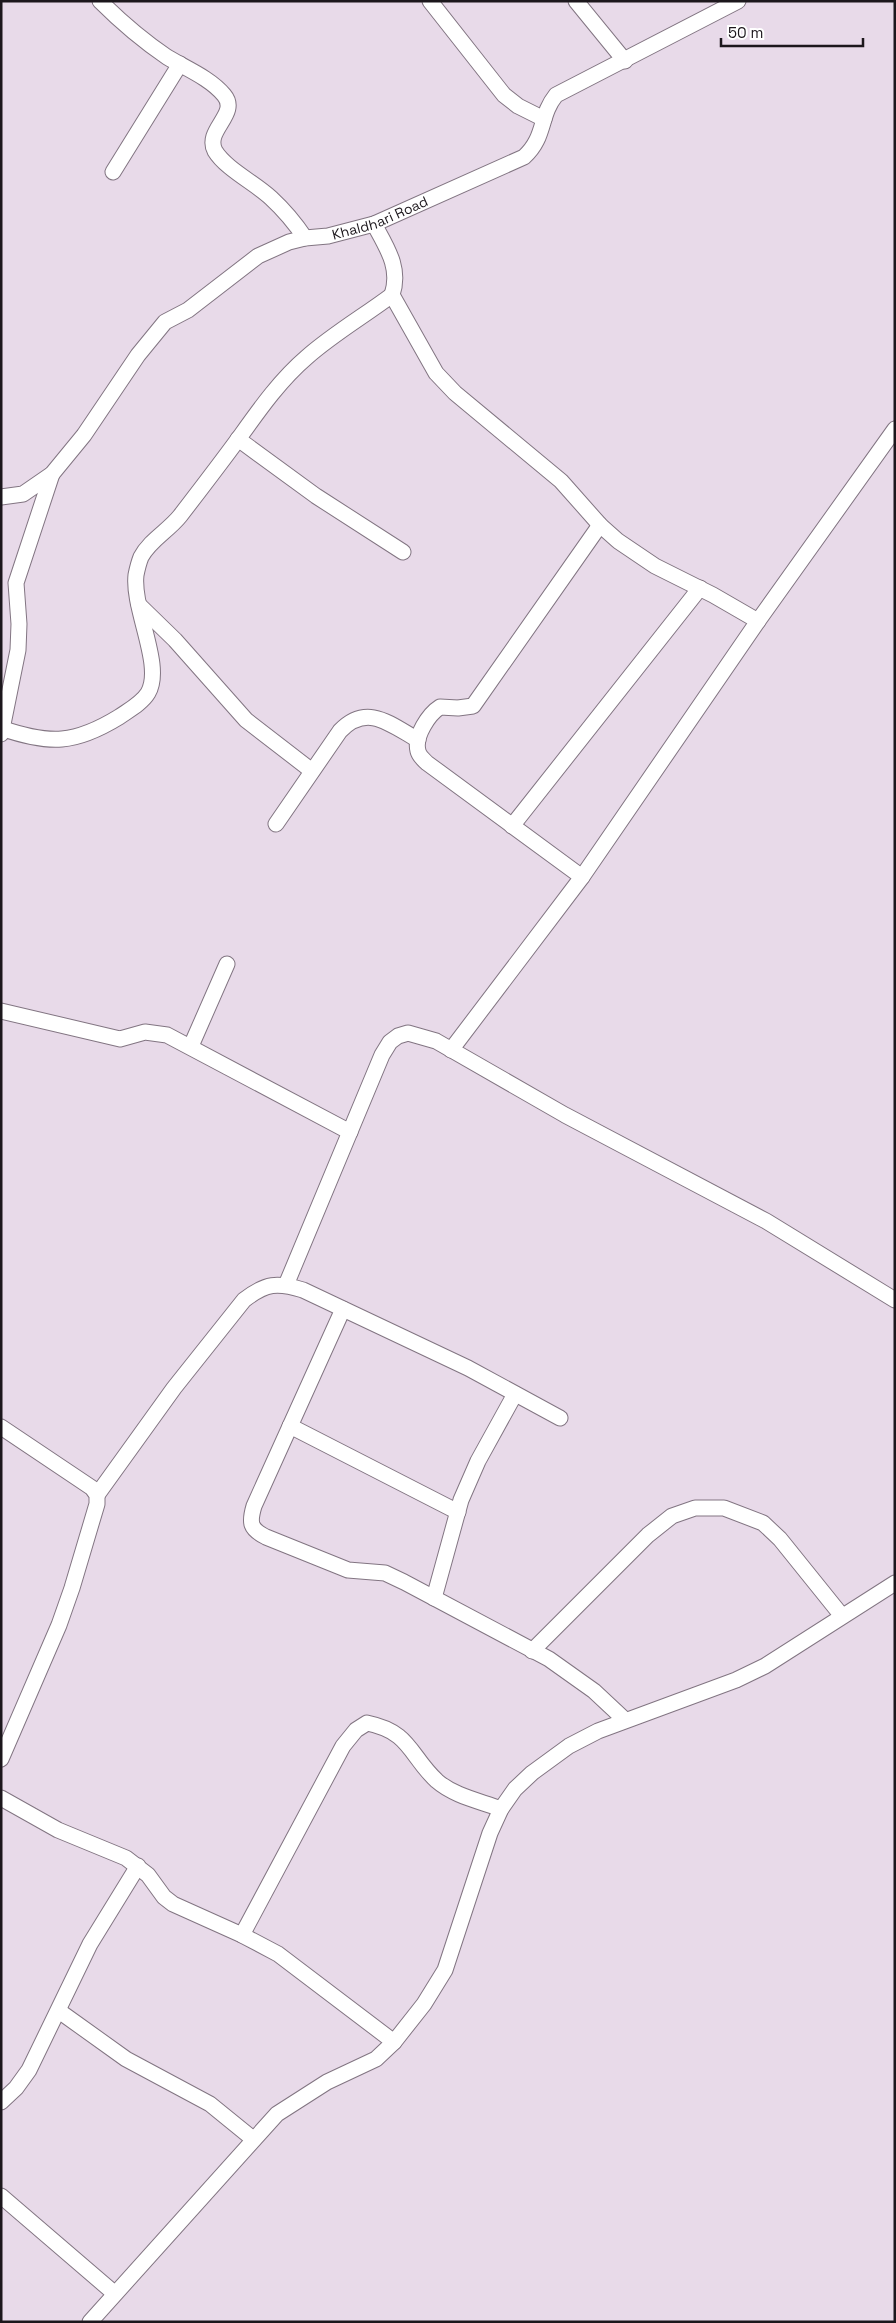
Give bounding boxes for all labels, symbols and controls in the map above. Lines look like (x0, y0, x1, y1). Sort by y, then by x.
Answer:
scale bar (721, 15, 864, 47)
text: 50 m (728, 23, 763, 42)
street label: Khaldhari Road (330, 192, 431, 244)

